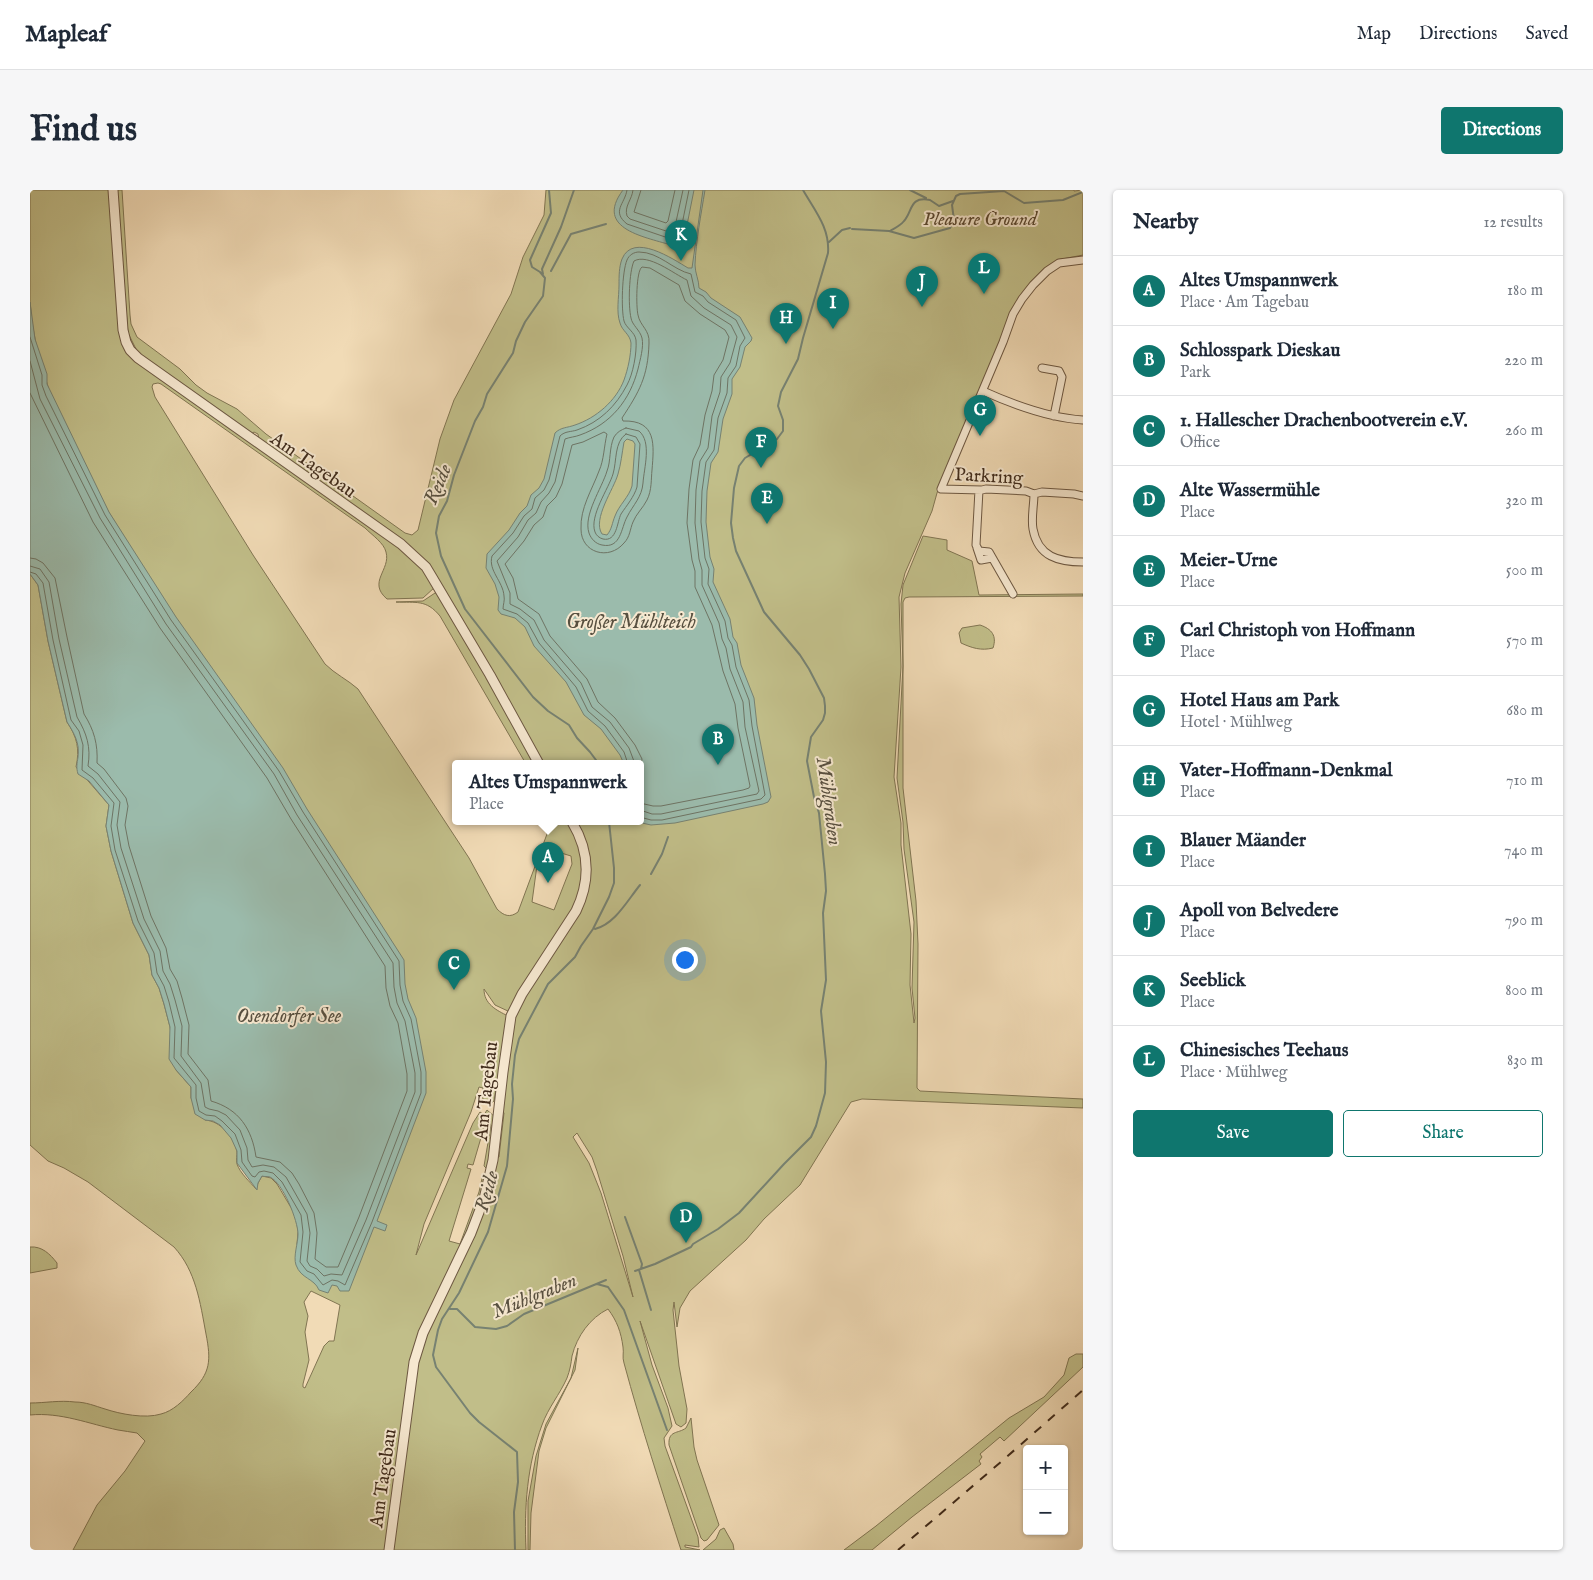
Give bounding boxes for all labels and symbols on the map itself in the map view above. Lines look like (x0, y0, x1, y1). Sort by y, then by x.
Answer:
park label: Pleasure Ground (923, 208, 1038, 232)
pin: K (665, 220, 697, 261)
pin: L (968, 253, 1000, 294)
pin: J (906, 266, 938, 307)
pin: I (817, 288, 849, 329)
pin: H (770, 303, 802, 344)
pin: G (964, 395, 996, 436)
street label: Am Tagebau (264, 427, 361, 504)
pin: F (745, 427, 777, 468)
water label: Reide (419, 460, 458, 509)
street label: Parkring (954, 463, 1024, 491)
pin: E (751, 483, 783, 524)
water label: Großer Mühlteich (566, 610, 697, 635)
pin: B (702, 724, 734, 765)
water label: Mühlgraben (809, 755, 847, 847)
pin: A (532, 842, 564, 883)
your location (672, 947, 698, 973)
pin: C (438, 949, 470, 990)
water label: Osendorfer See (237, 1004, 342, 1029)
street label: Am Tagebau (470, 1040, 504, 1143)
water label: Reide (470, 1168, 505, 1215)
pin: D (670, 1202, 702, 1243)
water label: Mühlgraben (489, 1268, 581, 1326)
street label: Am Tagebau (365, 1427, 403, 1530)

